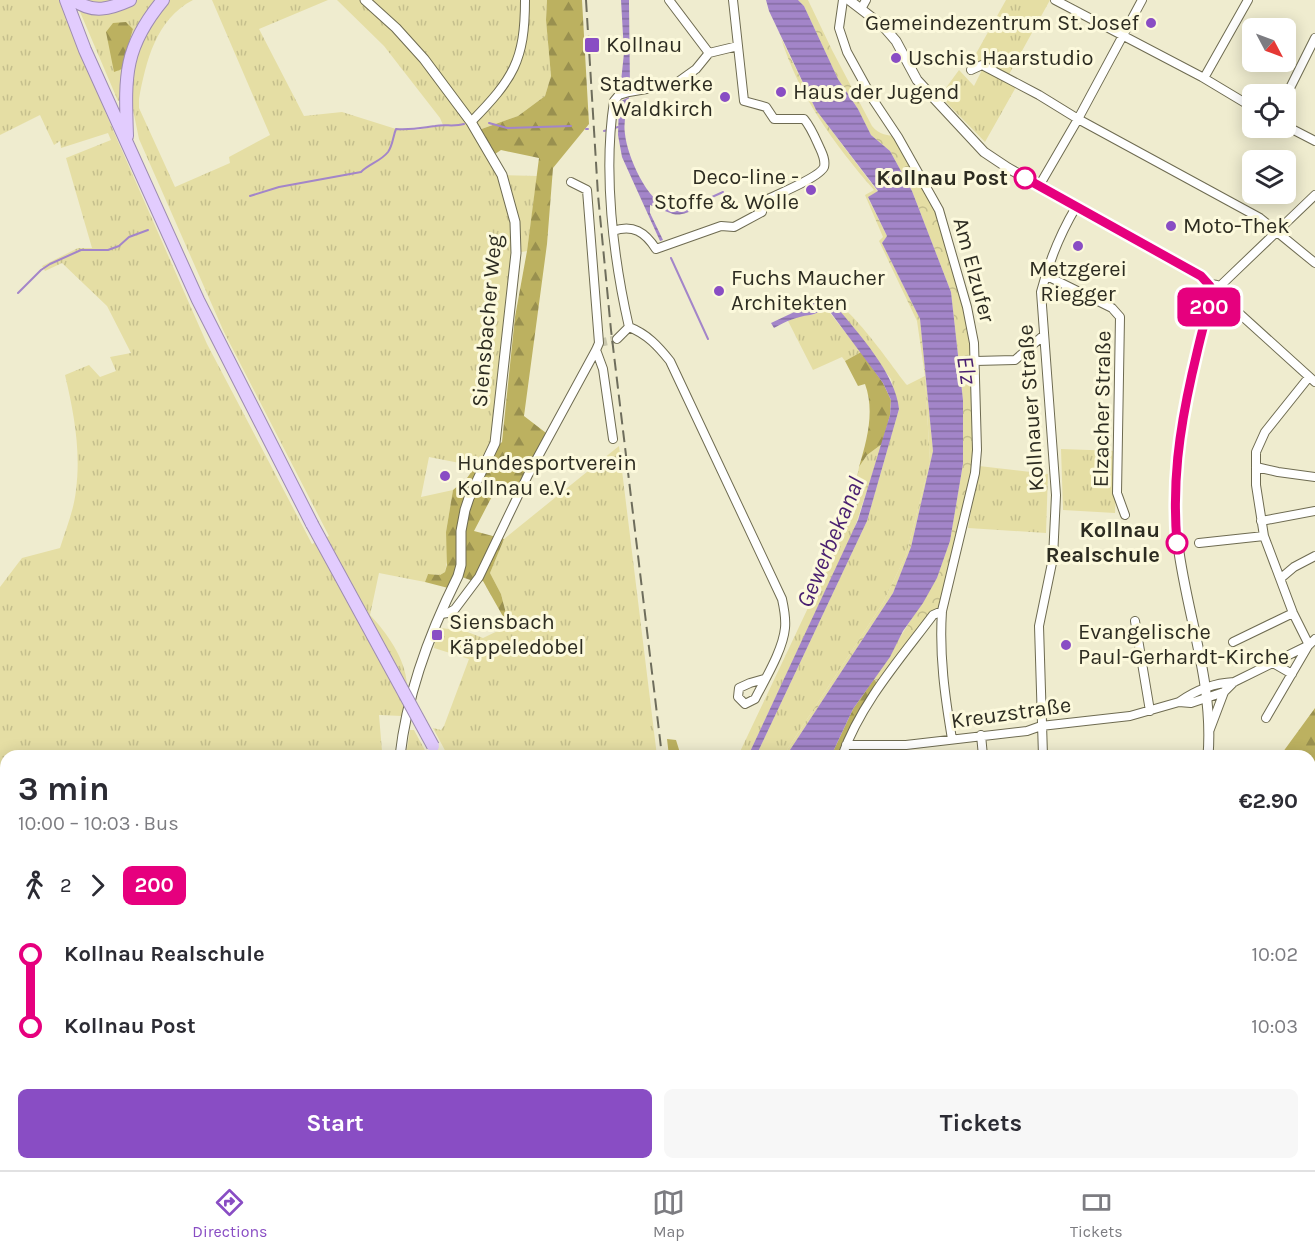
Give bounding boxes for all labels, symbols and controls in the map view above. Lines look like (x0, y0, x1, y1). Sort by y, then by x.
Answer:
place label: Gemeindezentrum St. Josef (865, 10, 1139, 36)
marker: Gemeindezentrum St. Josef (1144, 16, 1158, 30)
north arrow (1242, 18, 1296, 72)
map controls (1242, 18, 1296, 204)
place label: Kollnau (606, 32, 682, 58)
marker: Kollnau (583, 36, 601, 54)
place label: Uschis Haarstudio (908, 45, 1094, 71)
marker: Uschis Haarstudio (889, 51, 903, 65)
place label: Stadtwerke Waldkirch (599, 71, 713, 122)
place label: Haus der Jugend (793, 79, 960, 105)
button: locate (1242, 84, 1296, 138)
marker: Haus der Jugend (774, 85, 788, 99)
marker: Stadtwerke Waldkirch (718, 90, 732, 104)
button: layers (1242, 150, 1296, 204)
place label: Deco-line - Stoffe & Wolle (654, 164, 799, 215)
place label: Kollnau Post (876, 165, 1008, 191)
marker: Kollnau Post (1014, 167, 1036, 189)
marker: Deco-line - Stoffe & Wolle (804, 183, 818, 197)
place label: Moto-Thek (1183, 213, 1290, 239)
street label: Am Elzufer (948, 215, 1000, 325)
marker: Moto-Thek (1164, 219, 1178, 233)
street label: Siensbacher Weg (467, 233, 508, 408)
marker: Metzgerei Riegger (1071, 239, 1085, 253)
place label: Metzgerei Riegger (1029, 256, 1127, 307)
place label: Fuchs Maucher Architekten (731, 265, 885, 316)
marker: Fuchs Maucher Architekten (712, 284, 726, 298)
line badge: 200 (1174, 288, 1244, 326)
text: 200 (1189, 295, 1229, 319)
street label: Kollnauer Straße (1012, 324, 1050, 492)
street label: Elzacher Straße (1088, 330, 1116, 488)
water label: Elz (951, 354, 983, 387)
place label: Hundesportverein Kollnau e.V. (457, 450, 637, 501)
marker: Hundesportverein Kollnau e.V. (438, 469, 452, 483)
water label: Gewerbekanal (790, 472, 870, 612)
place label: Kollnau Realschule (1046, 517, 1160, 568)
marker: Kollnau Realschule (1166, 532, 1188, 554)
place label: Siensbach Käppeledobel (449, 609, 585, 660)
place label: Evangelische Paul-Gerhardt-Kirche (1078, 619, 1289, 670)
marker: Siensbach Käppeledobel (430, 628, 444, 642)
marker: Evangelische Paul-Gerhardt-Kirche (1059, 638, 1073, 652)
street label: Kreuzstraße (949, 692, 1073, 734)
text: 3 min (18, 770, 110, 808)
text: €2.90 (1239, 788, 1298, 814)
text: 10:00 – 10:03 · Bus (18, 812, 179, 835)
icon: walk (18, 869, 51, 902)
icon: forward (81, 869, 114, 902)
text: 200 (135, 873, 174, 897)
text: 2 (60, 874, 72, 897)
text: Kollnau Realschule (64, 941, 265, 967)
text: 10:02 (1251, 943, 1298, 966)
text: Kollnau Post (64, 1013, 196, 1039)
text: 10:03 (1251, 1015, 1298, 1038)
button: Start (18, 1089, 652, 1158)
button: Tickets (664, 1089, 1298, 1158)
tab: Directions (192, 1186, 268, 1241)
tab: Map (652, 1186, 685, 1241)
tab: Tickets (1070, 1186, 1123, 1241)

